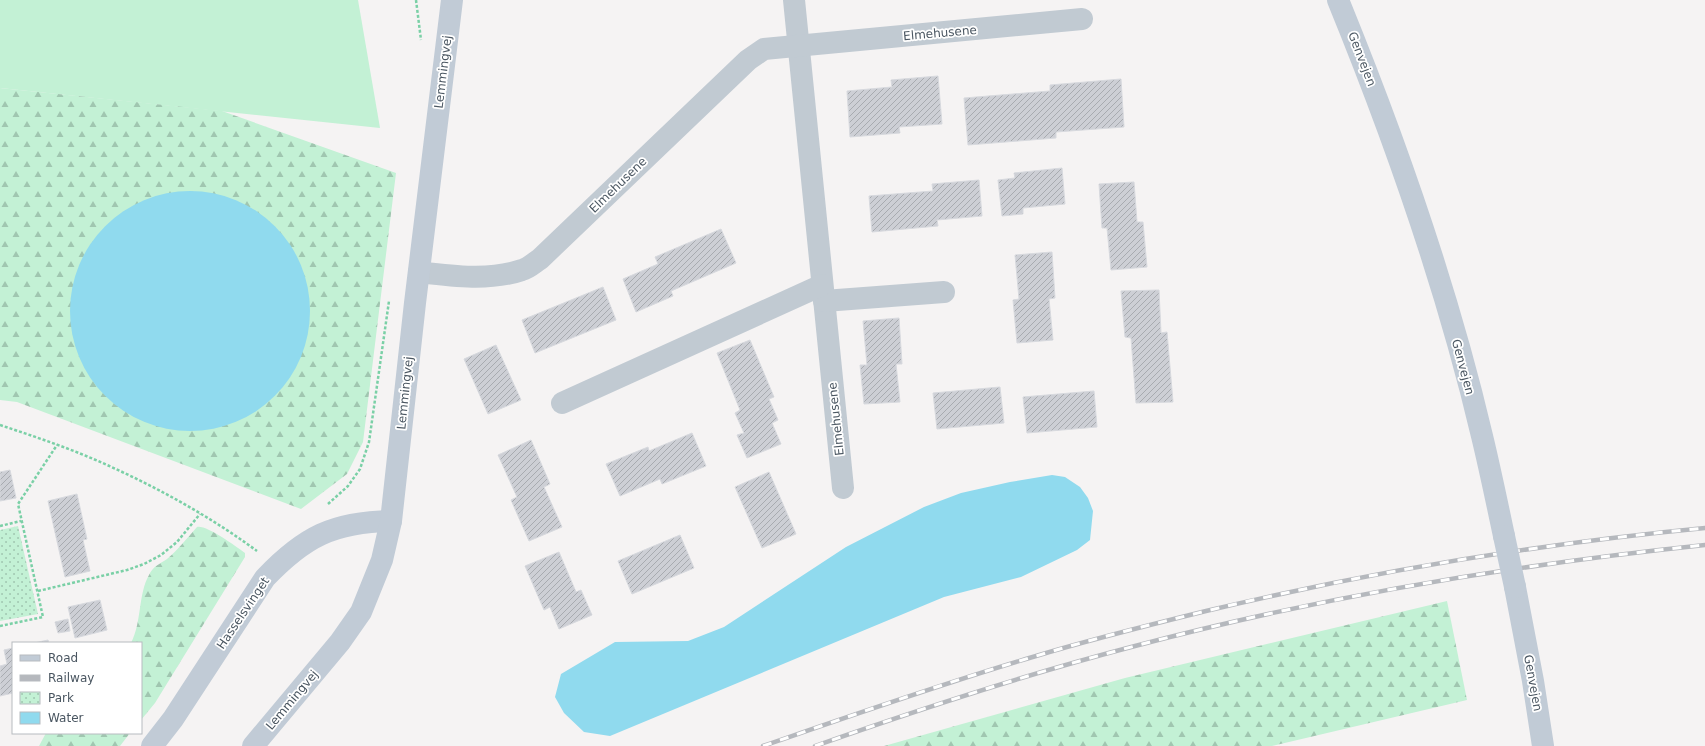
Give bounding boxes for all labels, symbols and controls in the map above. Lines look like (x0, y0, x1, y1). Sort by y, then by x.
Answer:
street label: Elmehusene (903, 23, 977, 43)
street label: Genvejen (1345, 30, 1379, 88)
street label: Lemmingvej (432, 35, 454, 109)
street label: Elmehusene (587, 154, 649, 216)
street label: Genvejen (1449, 338, 1477, 396)
street label: Lemmingvej (394, 356, 416, 430)
street label: Elmehusene (825, 382, 847, 456)
street label: Hasselsvinget (214, 574, 272, 652)
legend (12, 642, 142, 734)
text: Road (48, 651, 78, 665)
street label: Genvejen (1521, 654, 1545, 712)
street label: Lemmingvej (263, 667, 321, 733)
text: Railway (48, 671, 94, 685)
text: Park (48, 691, 74, 705)
text: Water (48, 711, 84, 725)

